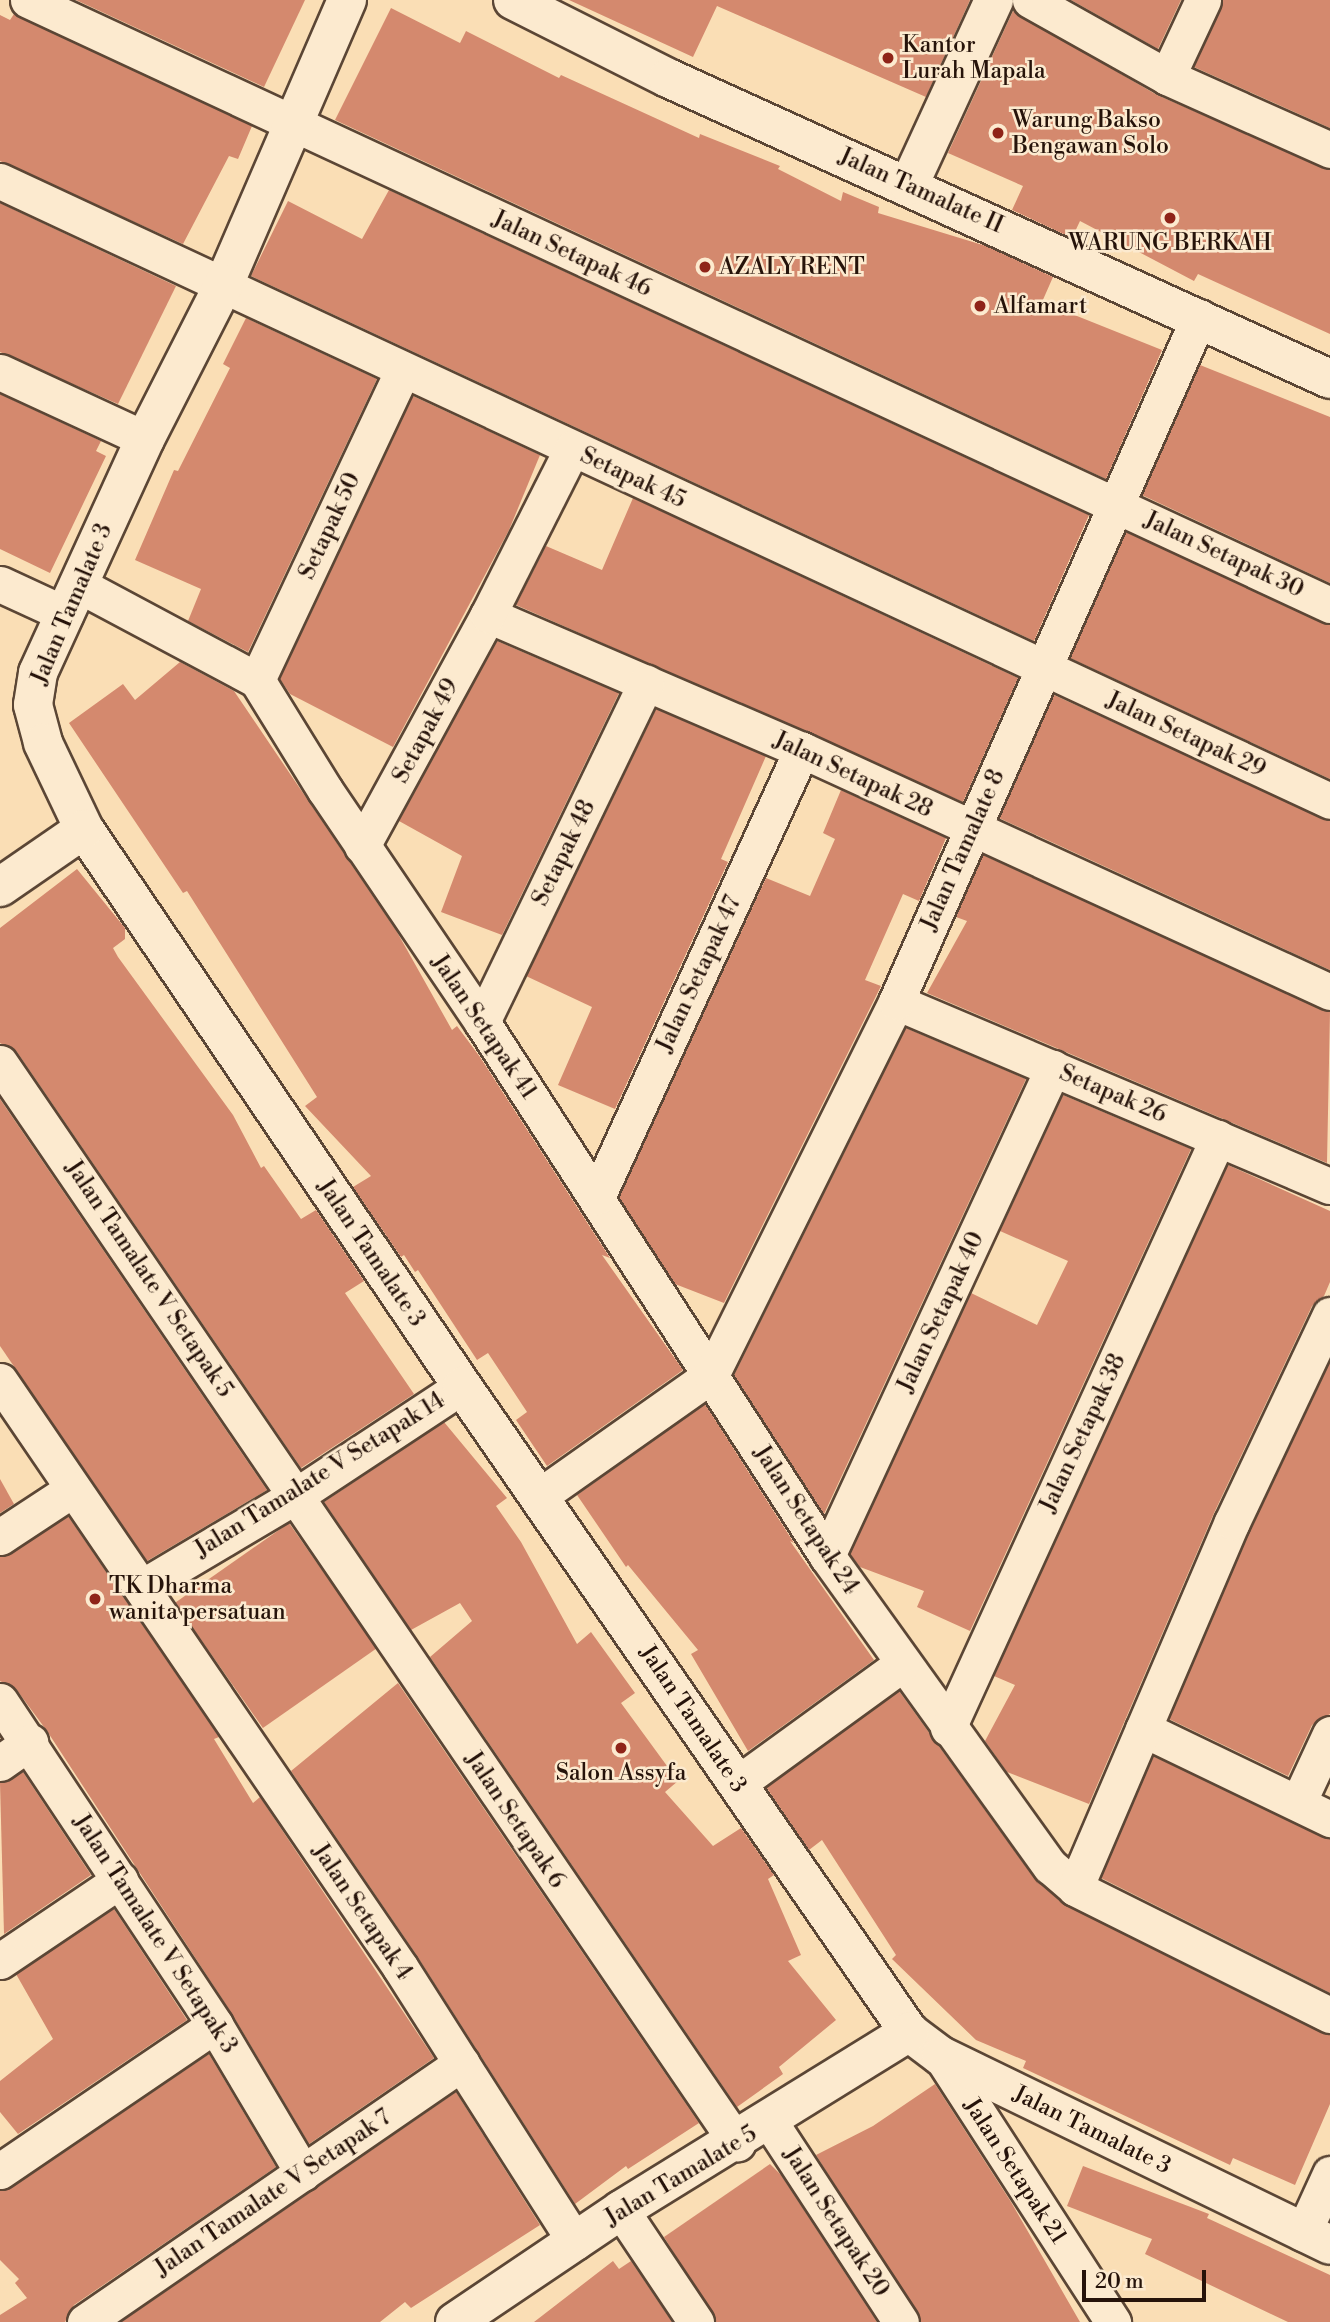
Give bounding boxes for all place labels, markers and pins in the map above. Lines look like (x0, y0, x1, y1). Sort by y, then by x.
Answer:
place label: Kantor Lurah Mapala (902, 31, 1046, 85)
marker: Kantor Lurah Mapala (880, 50, 896, 66)
place label: Warung Bakso Bengawan Solo (1012, 106, 1169, 160)
marker: Warung Bakso Bengawan Solo (990, 125, 1006, 141)
marker: WARUNG BERKAH (1162, 210, 1178, 226)
place label: WARUNG BERKAH (1068, 229, 1272, 257)
place label: AZALY RENT (719, 253, 865, 281)
marker: AZALY RENT (697, 259, 713, 275)
place label: Alfamart (994, 292, 1087, 320)
marker: Alfamart (972, 298, 988, 314)
place label: TK Dharma wanita persatuan (109, 1572, 286, 1626)
marker: TK Dharma wanita persatuan (87, 1591, 103, 1607)
marker: Salon Assyfa (613, 1740, 629, 1756)
place label: Salon Assyfa (556, 1759, 686, 1787)

